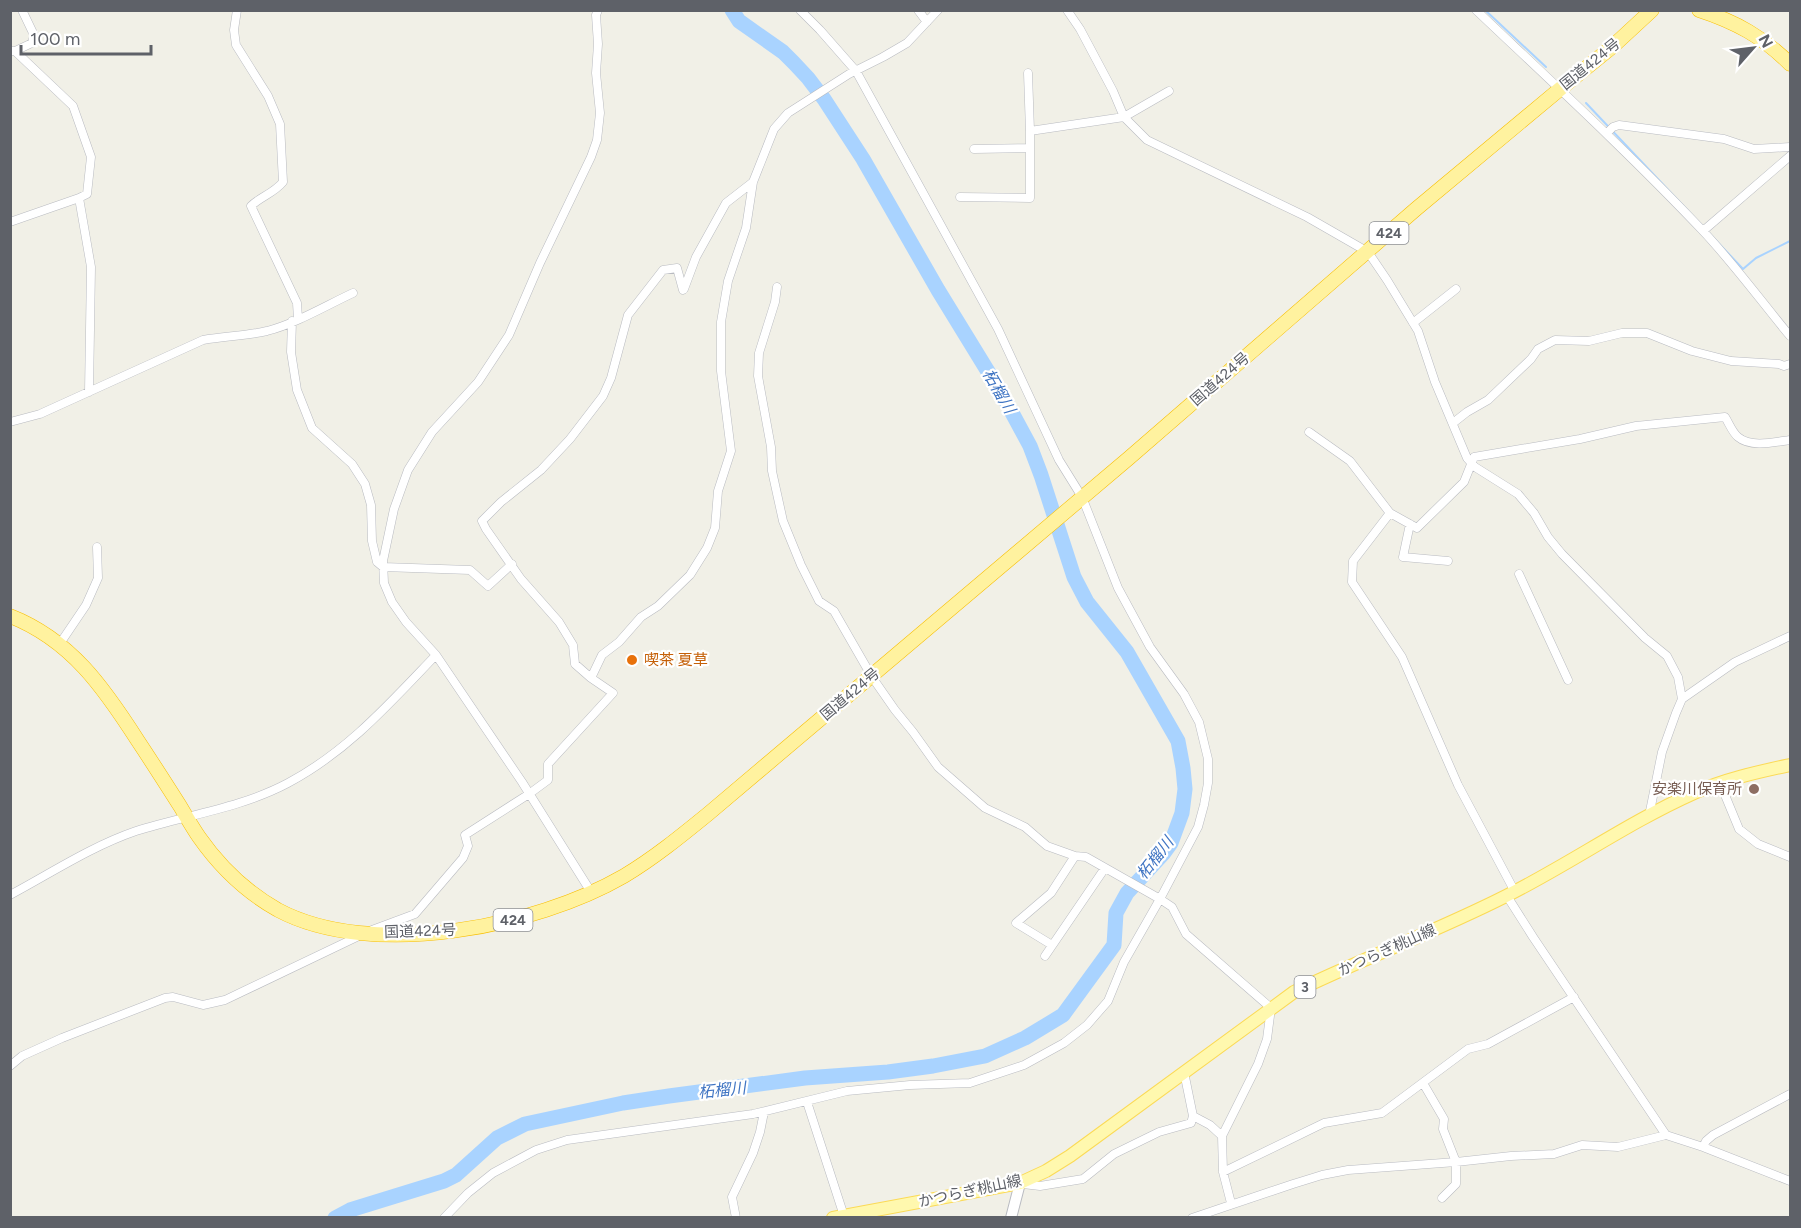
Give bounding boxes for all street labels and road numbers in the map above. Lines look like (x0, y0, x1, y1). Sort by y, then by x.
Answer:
street label: 国道424号 (1556, 34, 1624, 94)
road number: 424 (1370, 222, 1408, 244)
street label: 国道424号 (1187, 349, 1253, 409)
street label: 国道424号 (817, 664, 883, 724)
road number: 424 (494, 909, 532, 931)
street label: かつらぎ桃山線 (1335, 920, 1439, 980)
street label: 国道424号 (384, 921, 456, 941)
road number: 3 (1294, 976, 1316, 998)
street label: かつらぎ桃山線 (917, 1171, 1023, 1211)

